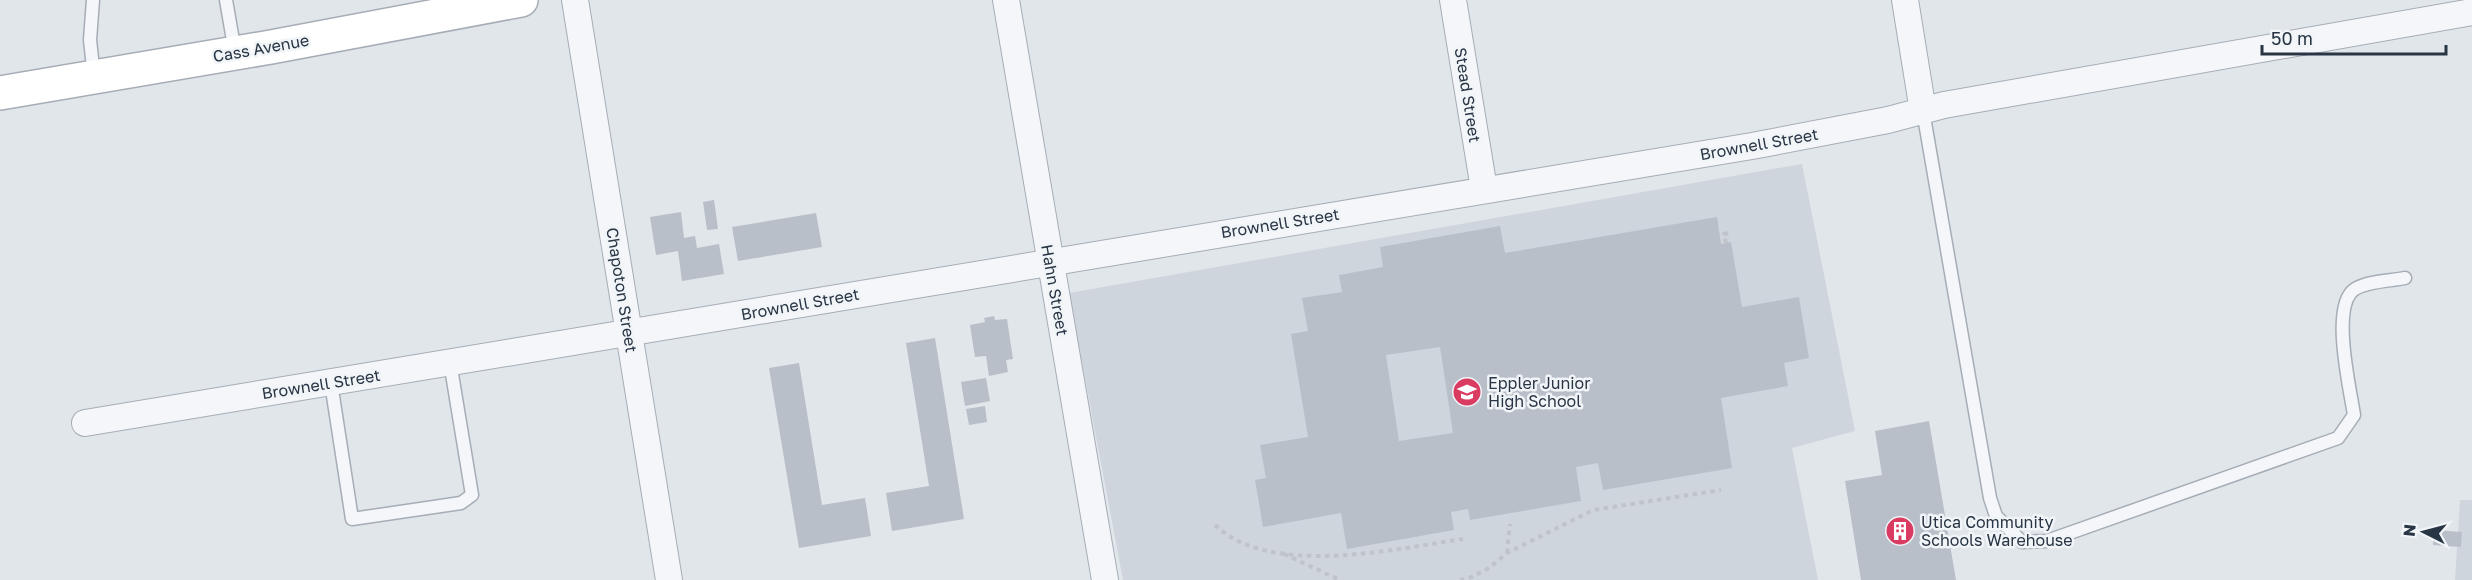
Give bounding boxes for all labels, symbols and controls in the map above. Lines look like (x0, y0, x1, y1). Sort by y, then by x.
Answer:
scale bar (2262, 18, 2446, 56)
text: 50 m (2271, 27, 2313, 49)
street label: Cass Avenue (211, 30, 311, 66)
street label: Stead Street (1451, 46, 1485, 144)
street label: Brownell Street (1698, 124, 1820, 164)
street label: Brownell Street (1219, 204, 1341, 242)
street label: Chapoton Street (602, 226, 642, 354)
street label: Hahn Street (1037, 243, 1073, 337)
street label: Brownell Street (739, 284, 861, 324)
street label: Brownell Street (260, 365, 382, 403)
place label: Eppler Junior High School (1488, 373, 1590, 411)
school or university icon: Eppler Junior High School (1451, 376, 1483, 408)
north arrow (2394, 502, 2454, 562)
place label: Utica Community Schools Warehouse (1921, 512, 2073, 550)
building icon: Utica Community Schools Warehouse (1884, 515, 1916, 547)
text: N (2399, 523, 2420, 538)

